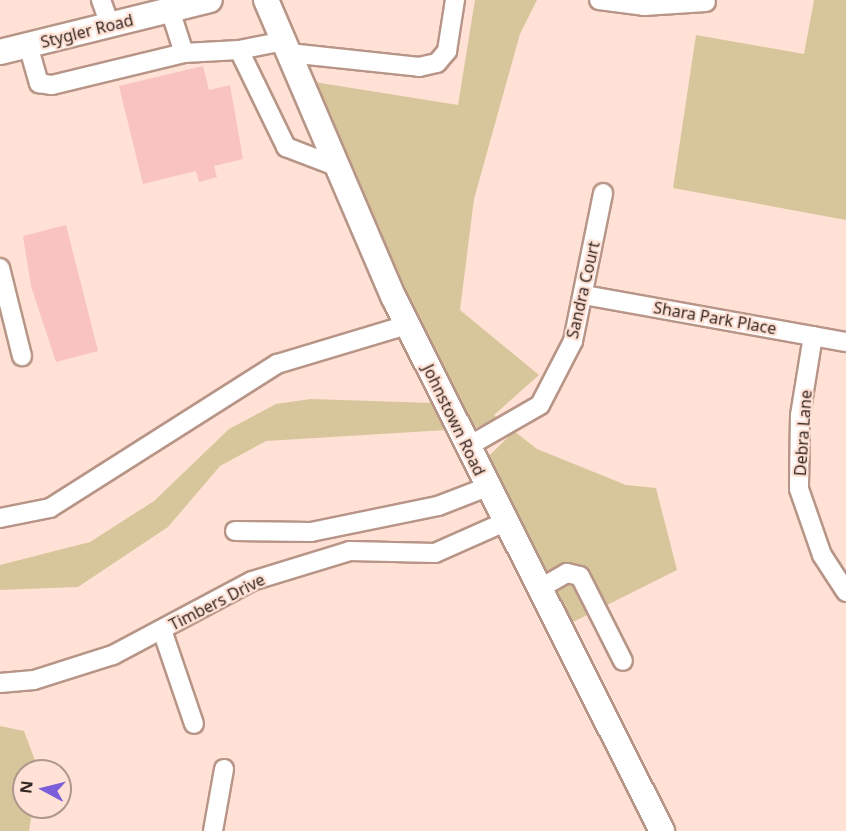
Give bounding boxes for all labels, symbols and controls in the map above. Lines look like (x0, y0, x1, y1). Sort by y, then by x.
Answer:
street label: Stygler Road (39, 10, 135, 52)
street label: Sandra Court (563, 240, 603, 340)
street label: Shara Park Place (652, 298, 778, 338)
street label: Johnstown Road (419, 361, 489, 479)
street label: Debra Lane (790, 389, 816, 477)
street label: Timbers Drive (166, 570, 268, 634)
north arrow (12, 759, 72, 819)
text: N (14, 779, 38, 795)

